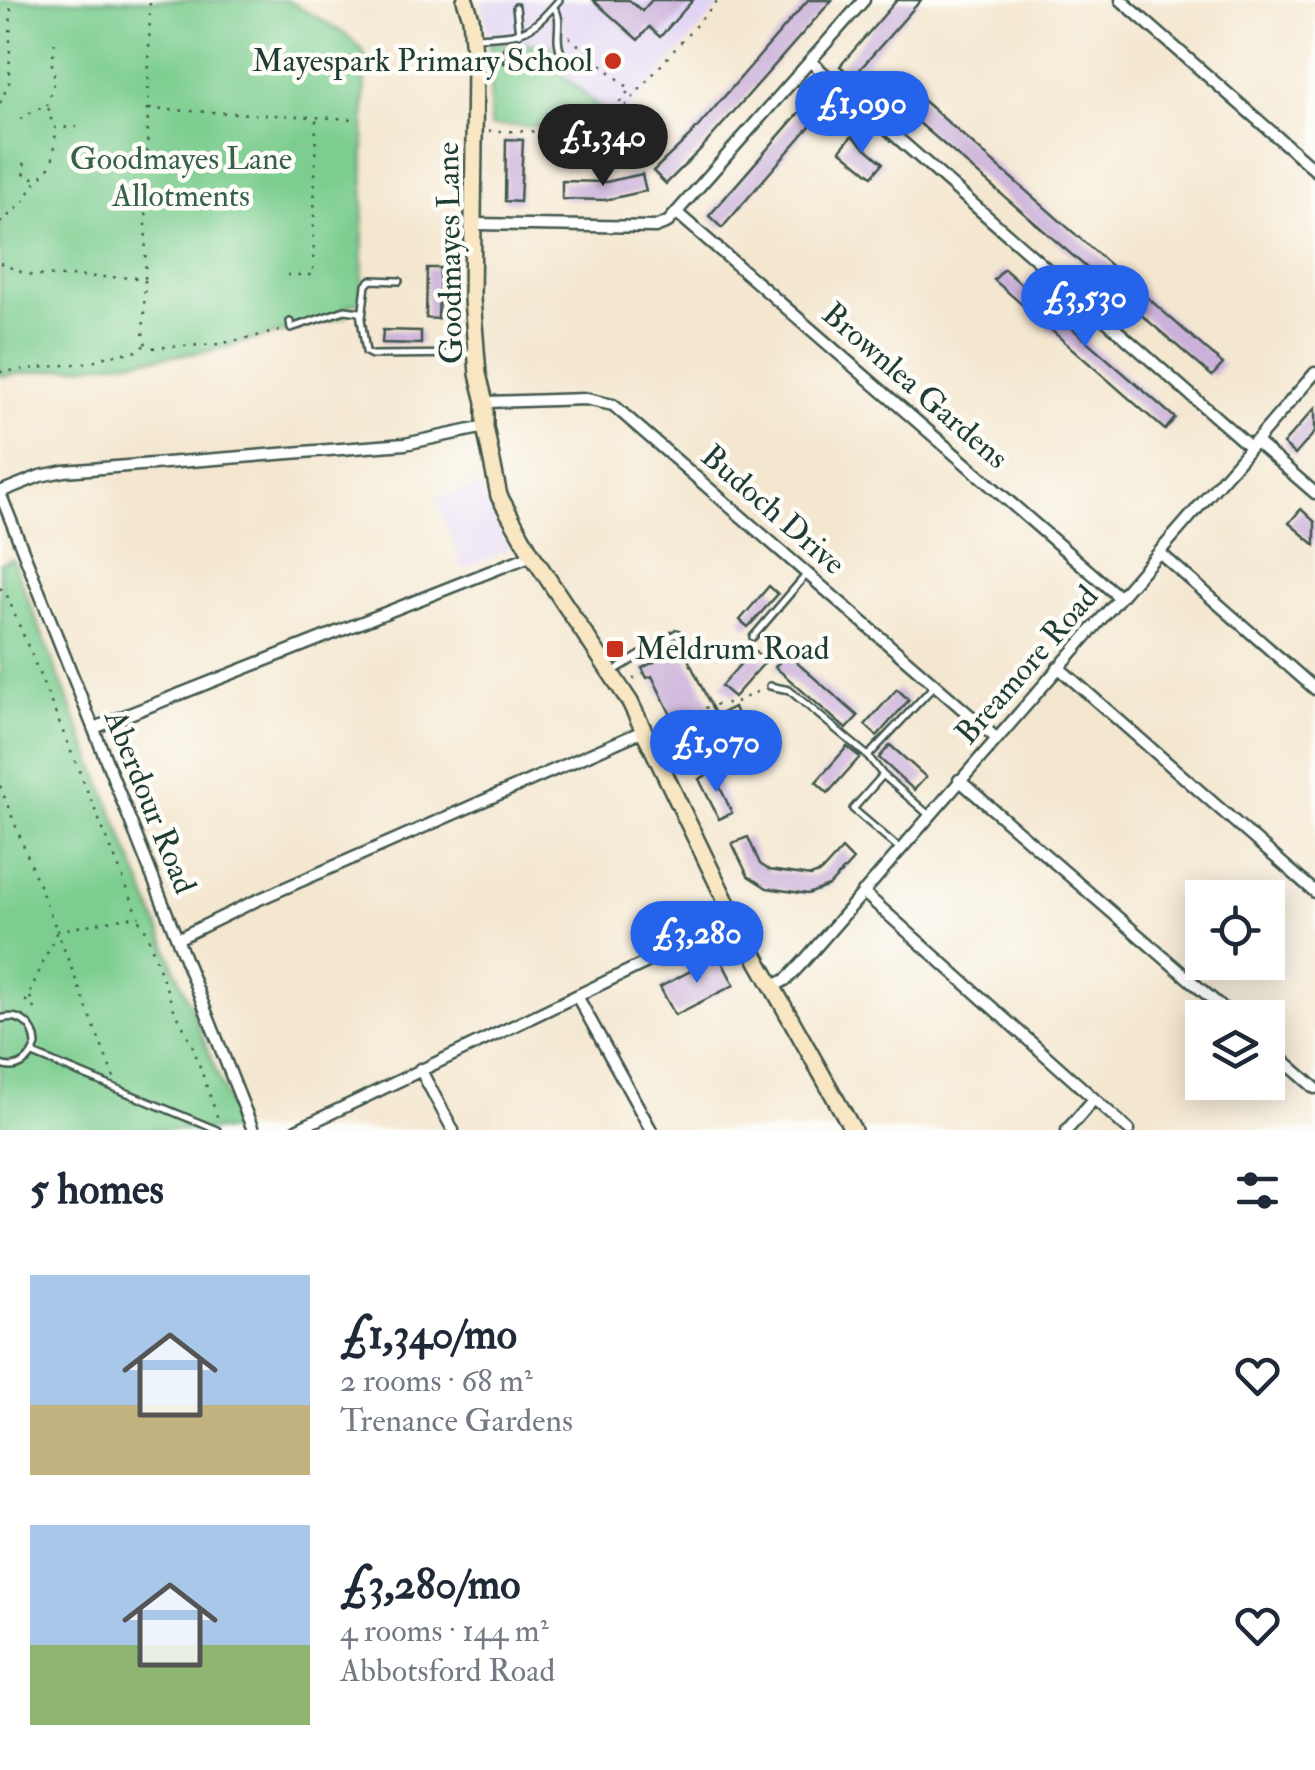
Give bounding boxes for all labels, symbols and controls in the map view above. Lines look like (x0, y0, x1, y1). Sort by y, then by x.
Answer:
place label: Mayespark Primary School (252, 41, 593, 81)
marker: Mayespark Primary School (602, 50, 624, 72)
pin: £1,090 (781, 71, 943, 156)
text: £1,090 (817, 83, 907, 123)
pin: £1,340 (522, 104, 684, 189)
text: £1,340 (560, 116, 646, 156)
park label: Goodmayes Lane Allotments (70, 139, 292, 216)
street label: Goodmayes Lane (428, 142, 472, 364)
pin: £3,530 (1004, 265, 1166, 350)
text: £3,530 (1043, 277, 1127, 317)
street label: Brownlea Gardens (814, 294, 1016, 478)
street label: Budoch Drive (693, 436, 853, 584)
street label: Breamore Road (947, 577, 1107, 753)
place label: Meldrum Road (635, 629, 830, 669)
marker: Meldrum Road (604, 638, 626, 660)
street label: Aberdour Road (95, 703, 205, 900)
pin: £1,070 (635, 710, 797, 795)
text: £1,070 (672, 722, 760, 762)
map controls (1185, 880, 1285, 1100)
button: locate (1185, 880, 1285, 980)
pin: £3,280 (616, 901, 778, 986)
text: £3,280 (652, 913, 742, 953)
button: layers (1185, 1000, 1285, 1100)
icon: filters (1230, 1163, 1285, 1218)
text: 5 homes (30, 1164, 164, 1216)
text: £1,340/mo (340, 1309, 517, 1361)
icon: home (110, 1315, 230, 1435)
icon: heart (1230, 1348, 1285, 1403)
text: 2 rooms · 68 m² (340, 1361, 533, 1401)
text: Trenance Gardens (340, 1401, 573, 1441)
text: £3,280/mo (340, 1559, 520, 1611)
icon: home (110, 1565, 230, 1685)
icon: heart (1230, 1598, 1285, 1653)
text: 4 rooms · 144 m² (340, 1611, 549, 1651)
text: Abbotsford Road (340, 1651, 555, 1691)

